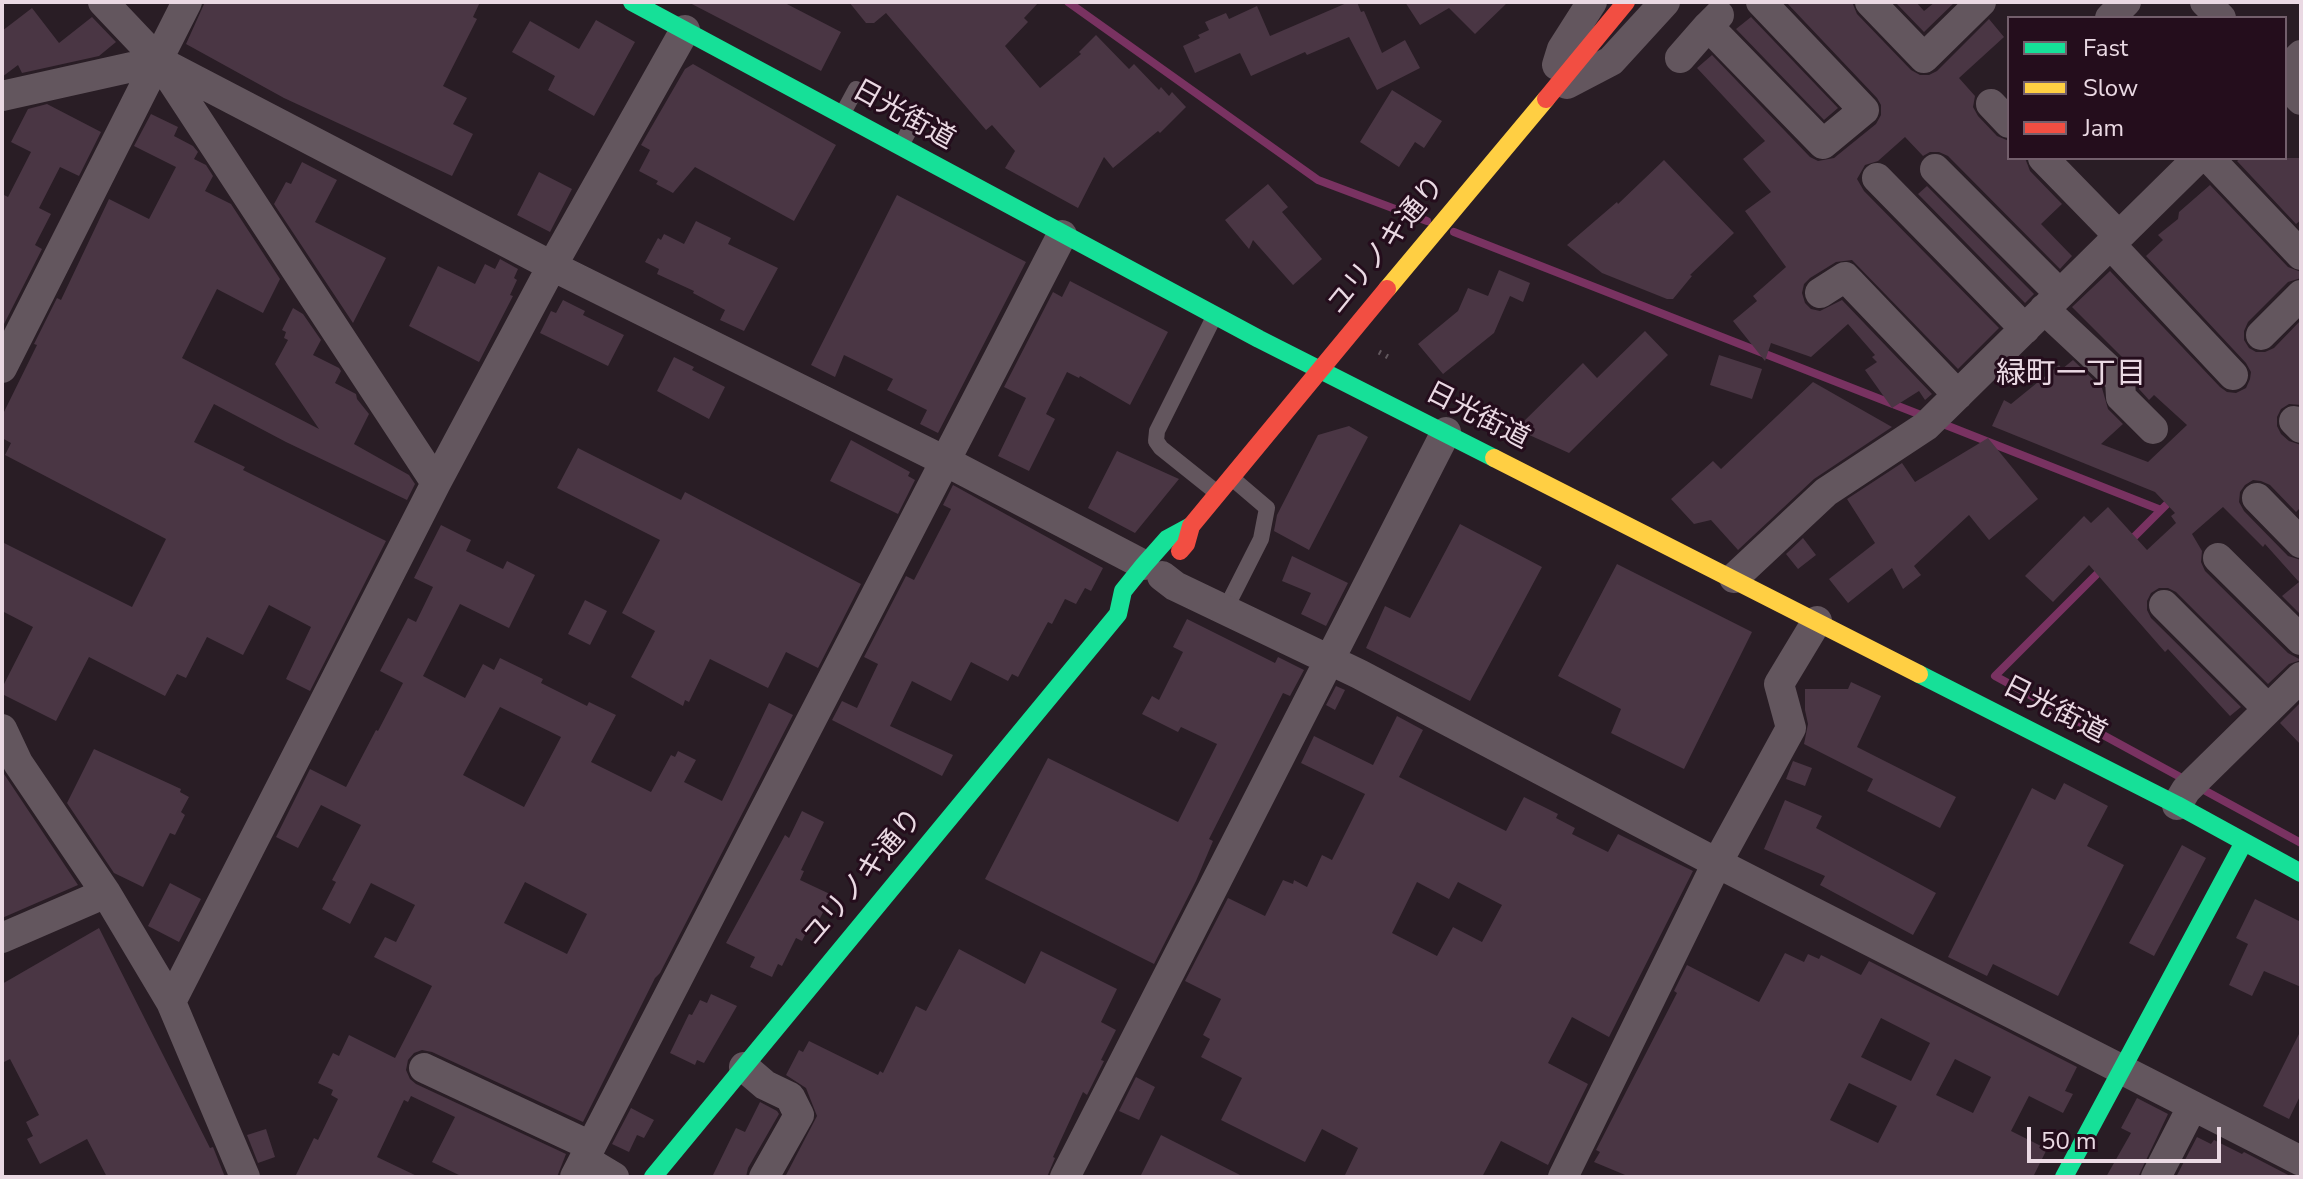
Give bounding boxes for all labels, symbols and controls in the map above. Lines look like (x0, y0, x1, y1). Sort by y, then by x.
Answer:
legend (2007, 16, 2287, 160)
text: Fast (2083, 32, 2128, 64)
text: Slow (2083, 72, 2138, 104)
street label: 日光街道 (846, 74, 960, 158)
text: Jam (2083, 112, 2124, 144)
street label: ユリノキ通り (1321, 170, 1453, 322)
district label: 緑町一丁目 (1996, 358, 2146, 394)
street label: 日光街道 (1419, 377, 1535, 457)
street label: 日光街道 (1996, 671, 2112, 751)
street label: ユリノキ通り (797, 803, 931, 953)
scale bar (2031, 1111, 2225, 1161)
text: 50 m (2041, 1125, 2097, 1157)

